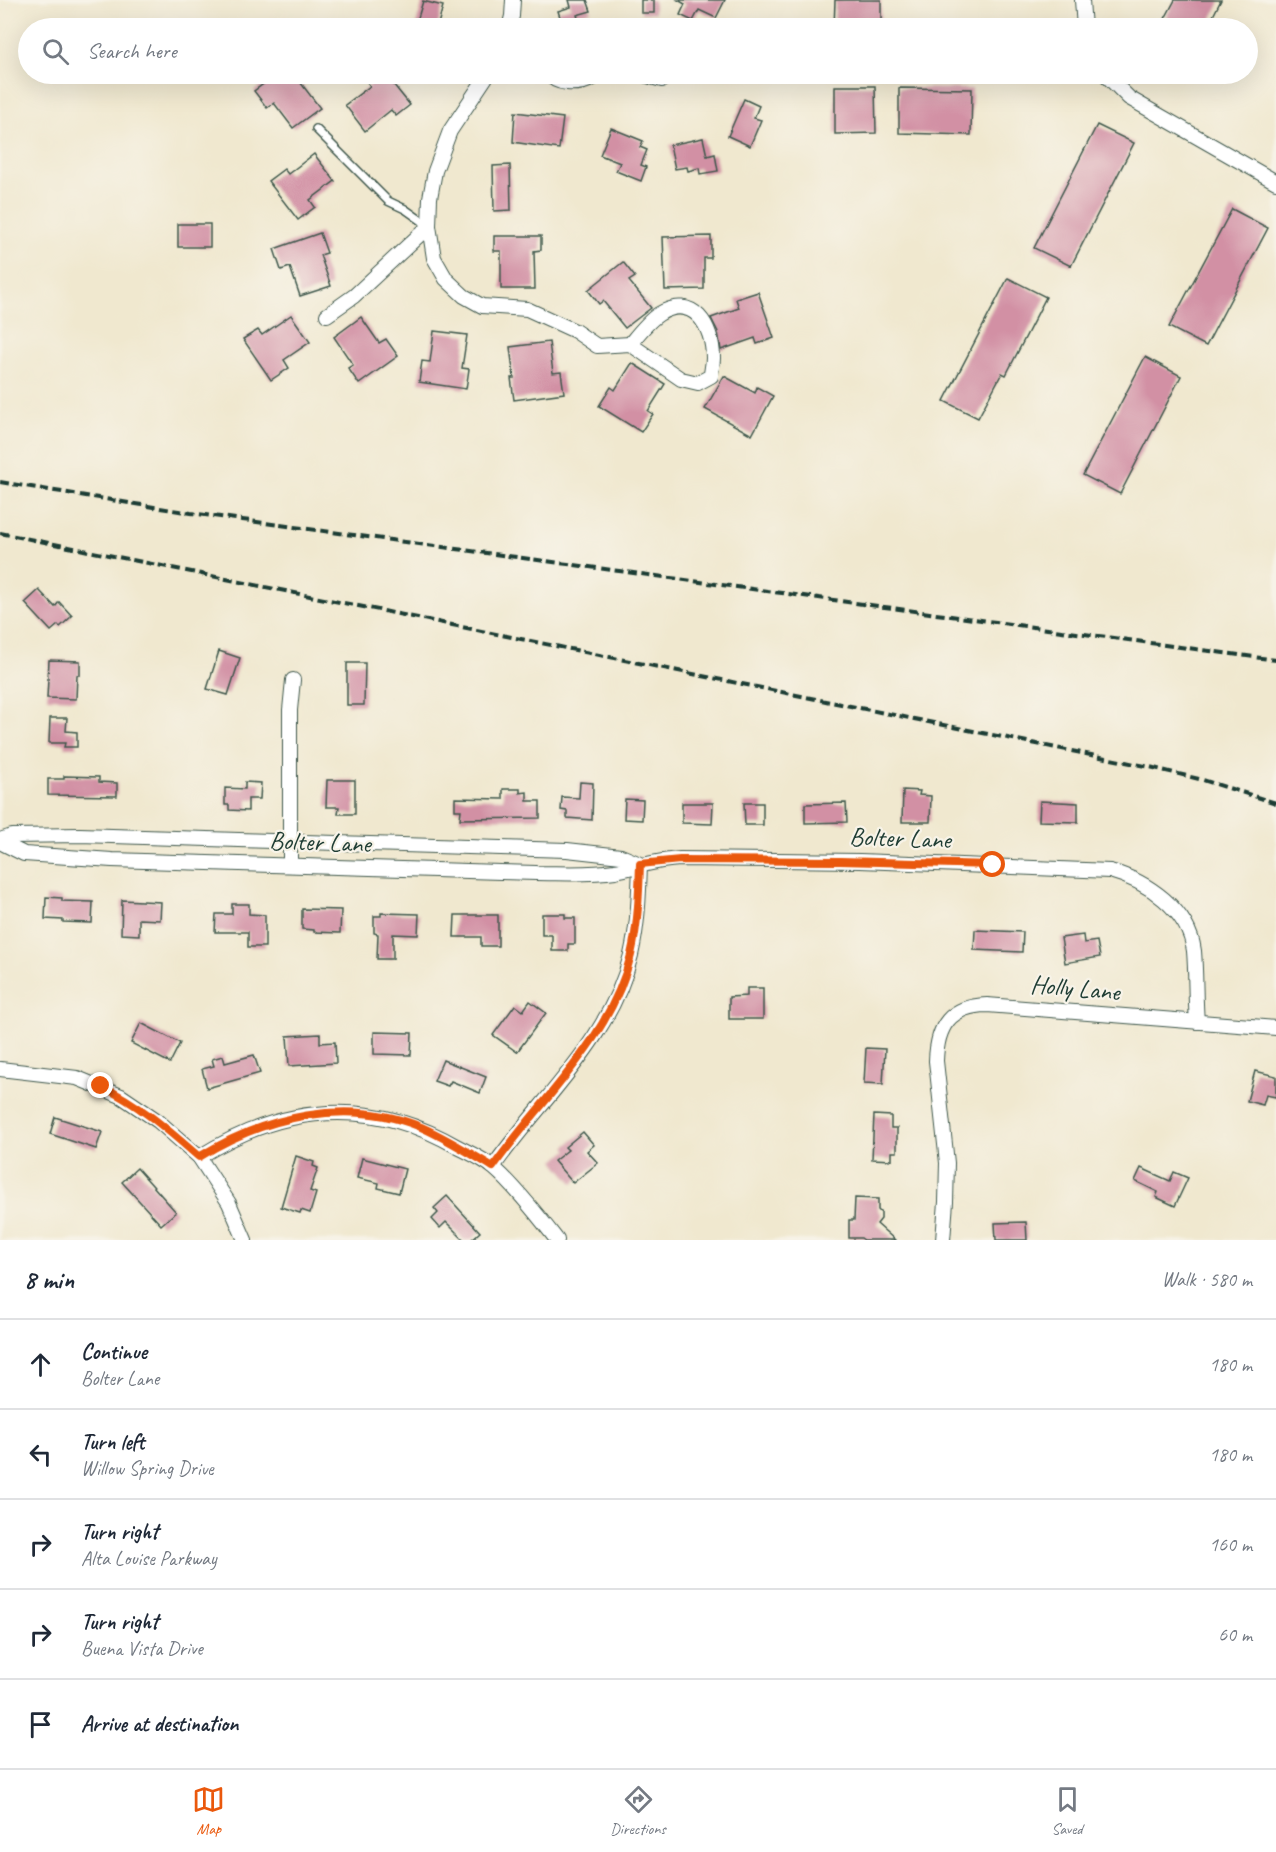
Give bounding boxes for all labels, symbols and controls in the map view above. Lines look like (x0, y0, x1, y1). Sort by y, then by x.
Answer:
search box (18, 18, 1258, 84)
icon: search (39, 35, 72, 68)
text: Search here (87, 37, 177, 65)
street label: Bolter Lane (849, 820, 954, 856)
street label: Bolter Lane (269, 824, 374, 860)
route start (979, 851, 1005, 877)
street label: Holly Lane (1029, 968, 1123, 1008)
route end (87, 1072, 113, 1098)
text: 8 min (24, 1263, 74, 1296)
text: Walk · 580 m (1162, 1267, 1252, 1292)
text: Continue (81, 1338, 147, 1366)
icon: ahead (24, 1348, 57, 1381)
text: 180 m (1209, 1352, 1252, 1377)
text: Bolter Lane (81, 1366, 159, 1391)
text: Turn left (81, 1428, 145, 1456)
icon: left (24, 1438, 57, 1471)
text: 180 m (1209, 1442, 1252, 1467)
text: Willow Spring Drive (81, 1456, 214, 1481)
text: Turn right (81, 1518, 158, 1546)
icon: right (24, 1528, 57, 1561)
text: 160 m (1209, 1532, 1252, 1557)
text: Alta Louise Parkway (81, 1546, 217, 1571)
text: Turn right (81, 1608, 158, 1636)
icon: right (24, 1618, 57, 1651)
text: 60 m (1218, 1622, 1252, 1647)
text: Buena Vista Drive (81, 1636, 203, 1661)
icon: arrive (24, 1708, 57, 1741)
text: Arrive at destination (81, 1710, 238, 1738)
tab: Map (192, 1783, 225, 1839)
tab: Directions (610, 1783, 666, 1839)
tab: Saved (1051, 1783, 1084, 1839)

